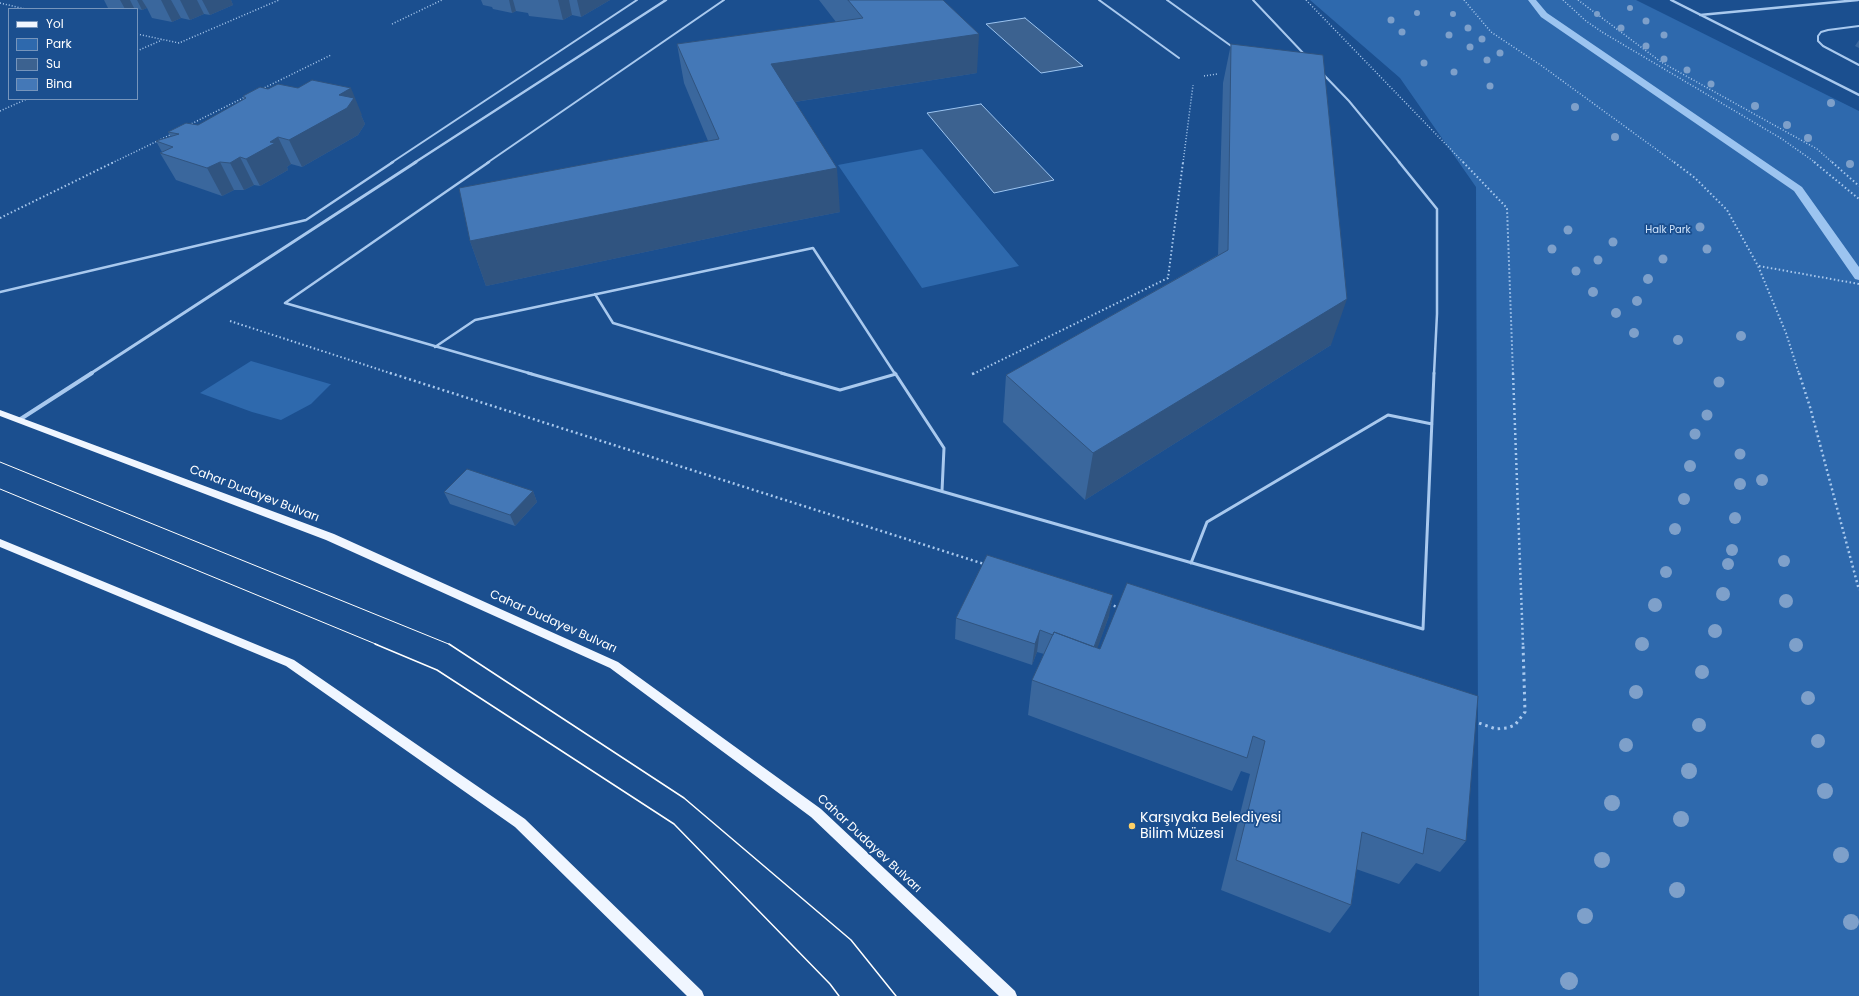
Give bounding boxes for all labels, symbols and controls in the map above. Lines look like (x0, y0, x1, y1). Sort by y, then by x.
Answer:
legend (8, 8, 138, 100)
text: Yol (46, 15, 64, 32)
text: Park (46, 35, 72, 52)
text: Su (46, 55, 61, 72)
text: Bina (46, 75, 72, 92)
park label: Halk Park (1645, 224, 1691, 236)
street label: Cahar Dudayev Bulvarı (187, 463, 321, 525)
street label: Cahar Dudayev Bulvarı (487, 587, 619, 657)
street label: Cahar Dudayev Bulvarı (814, 792, 924, 896)
place label: Karşıyaka Belediyesi Bilim Müzesi (1140, 810, 1281, 842)
marker: Karşıyaka Belediyesi Bilim Müzesi (1127, 821, 1137, 831)

